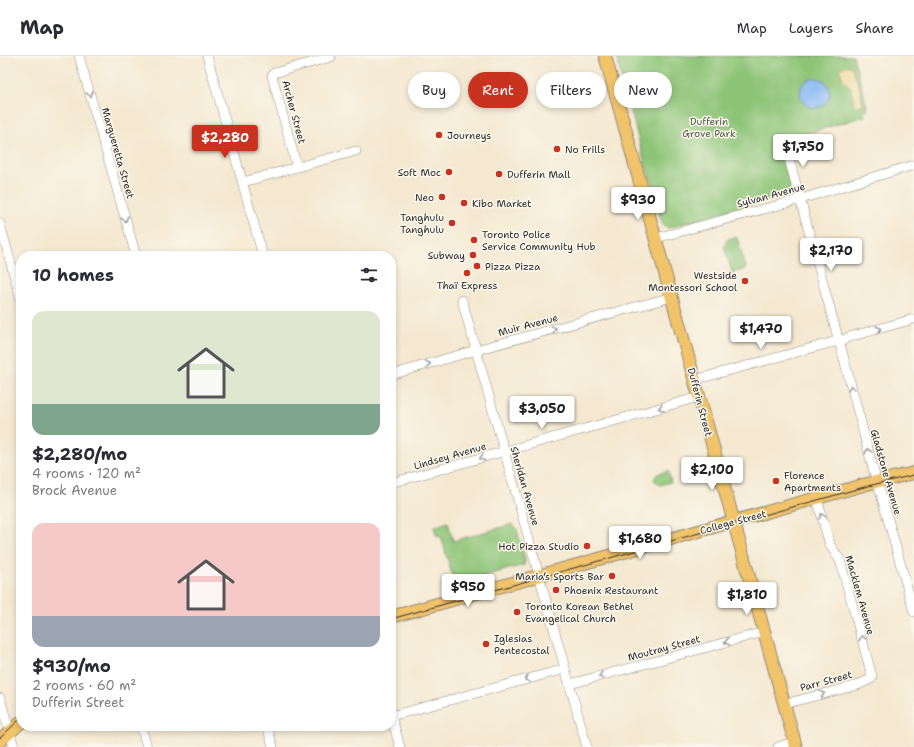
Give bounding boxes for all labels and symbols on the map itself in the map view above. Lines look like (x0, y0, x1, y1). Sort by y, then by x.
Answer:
street label: Archer Street (279, 79, 309, 145)
one-way arrow (85, 90, 94, 97)
street label: Margueretta Street (99, 106, 137, 200)
park label: Dufferin Grove Park (682, 115, 736, 140)
pin: $2,280 (192, 125, 258, 159)
place label: Journeys (447, 129, 491, 142)
marker: Journeys (434, 130, 444, 140)
pin: $1,750 (770, 134, 836, 168)
place label: No Frills (565, 143, 605, 156)
marker: No Frills (552, 144, 562, 154)
place label: Soft Moc (398, 166, 441, 179)
marker: Soft Moc (444, 167, 454, 177)
place label: Dufferin Mall (507, 168, 570, 181)
marker: Dufferin Mall (494, 169, 504, 179)
street label: Sylvan Avenue (736, 180, 807, 210)
pin: $930 (614, 187, 662, 221)
place label: Neo (415, 191, 434, 204)
marker: Neo (437, 192, 447, 202)
place label: Kibo Market (472, 197, 532, 210)
marker: Kibo Market (459, 198, 469, 208)
place label: Tanghulu Tanghulu (400, 211, 444, 236)
one-way arrow (120, 215, 129, 222)
marker: Tanghulu Tanghulu (447, 218, 457, 228)
place label: Toronto Police Service Community Hub (482, 228, 595, 253)
marker: Toronto Police Service Community Hub (469, 235, 479, 245)
pin: $2,170 (798, 238, 864, 272)
place label: Subway (428, 249, 465, 262)
marker: Subway (468, 250, 478, 260)
place label: Pizza Pizza (485, 260, 541, 273)
marker: Pizza Pizza (472, 261, 482, 271)
marker: Thaï Express (462, 268, 472, 278)
place label: Westside Montessori School (648, 269, 737, 294)
marker: Westside Montessori School (740, 276, 750, 286)
place label: Thaï Express (437, 279, 497, 292)
street label: Muir Avenue (497, 311, 560, 339)
pin: $1,470 (728, 316, 794, 350)
one-way arrow (550, 325, 557, 334)
one-way arrow (875, 325, 882, 334)
one-way arrow (425, 360, 432, 369)
street label: Dufferin Street (685, 366, 715, 438)
one-way arrow (848, 385, 856, 391)
pin: $3,050 (509, 396, 575, 430)
one-way arrow (658, 403, 665, 412)
street label: Gladstone Avenue (868, 428, 904, 517)
street label: Lindsey Avenue (412, 439, 488, 473)
street label: Sheridan Avenue (508, 445, 543, 527)
one-way arrow (864, 448, 873, 455)
one-way arrow (479, 453, 486, 462)
pin: $2,100 (679, 457, 745, 491)
place label: Florence Apartments (784, 469, 841, 494)
marker: Florence Apartments (771, 476, 781, 486)
street label: College Street (699, 507, 767, 537)
one-way arrow (818, 513, 827, 520)
pin: $1,680 (607, 526, 673, 560)
place label: Hot Pizza Studio (498, 540, 579, 553)
marker: Hot Pizza Studio (582, 541, 592, 551)
street label: Macklem Avenue (842, 554, 878, 637)
place label: Maria’s Sports Bar (515, 570, 604, 583)
marker: Maria’s Sports Bar (607, 571, 617, 581)
pin: $950 (444, 574, 492, 608)
pin: $1,810 (714, 582, 780, 616)
place label: Phoenix Restaurant (564, 584, 658, 597)
marker: Phoenix Restaurant (551, 585, 561, 595)
place label: Toronto Korean Bethel Evangelical Church (525, 600, 633, 625)
marker: Toronto Korean Bethel Evangelical Church (512, 607, 522, 617)
place label: Iglesias Pentecostal (494, 632, 550, 657)
street label: Moutray Street (626, 632, 702, 664)
one-way arrow (858, 635, 867, 642)
one-way arrow (723, 637, 730, 646)
marker: Iglesias Pentecostal (481, 639, 491, 649)
street label: Parr Street (799, 668, 853, 694)
one-way arrow (598, 671, 605, 680)
one-way arrow (524, 674, 531, 683)
one-way arrow (818, 690, 825, 699)

